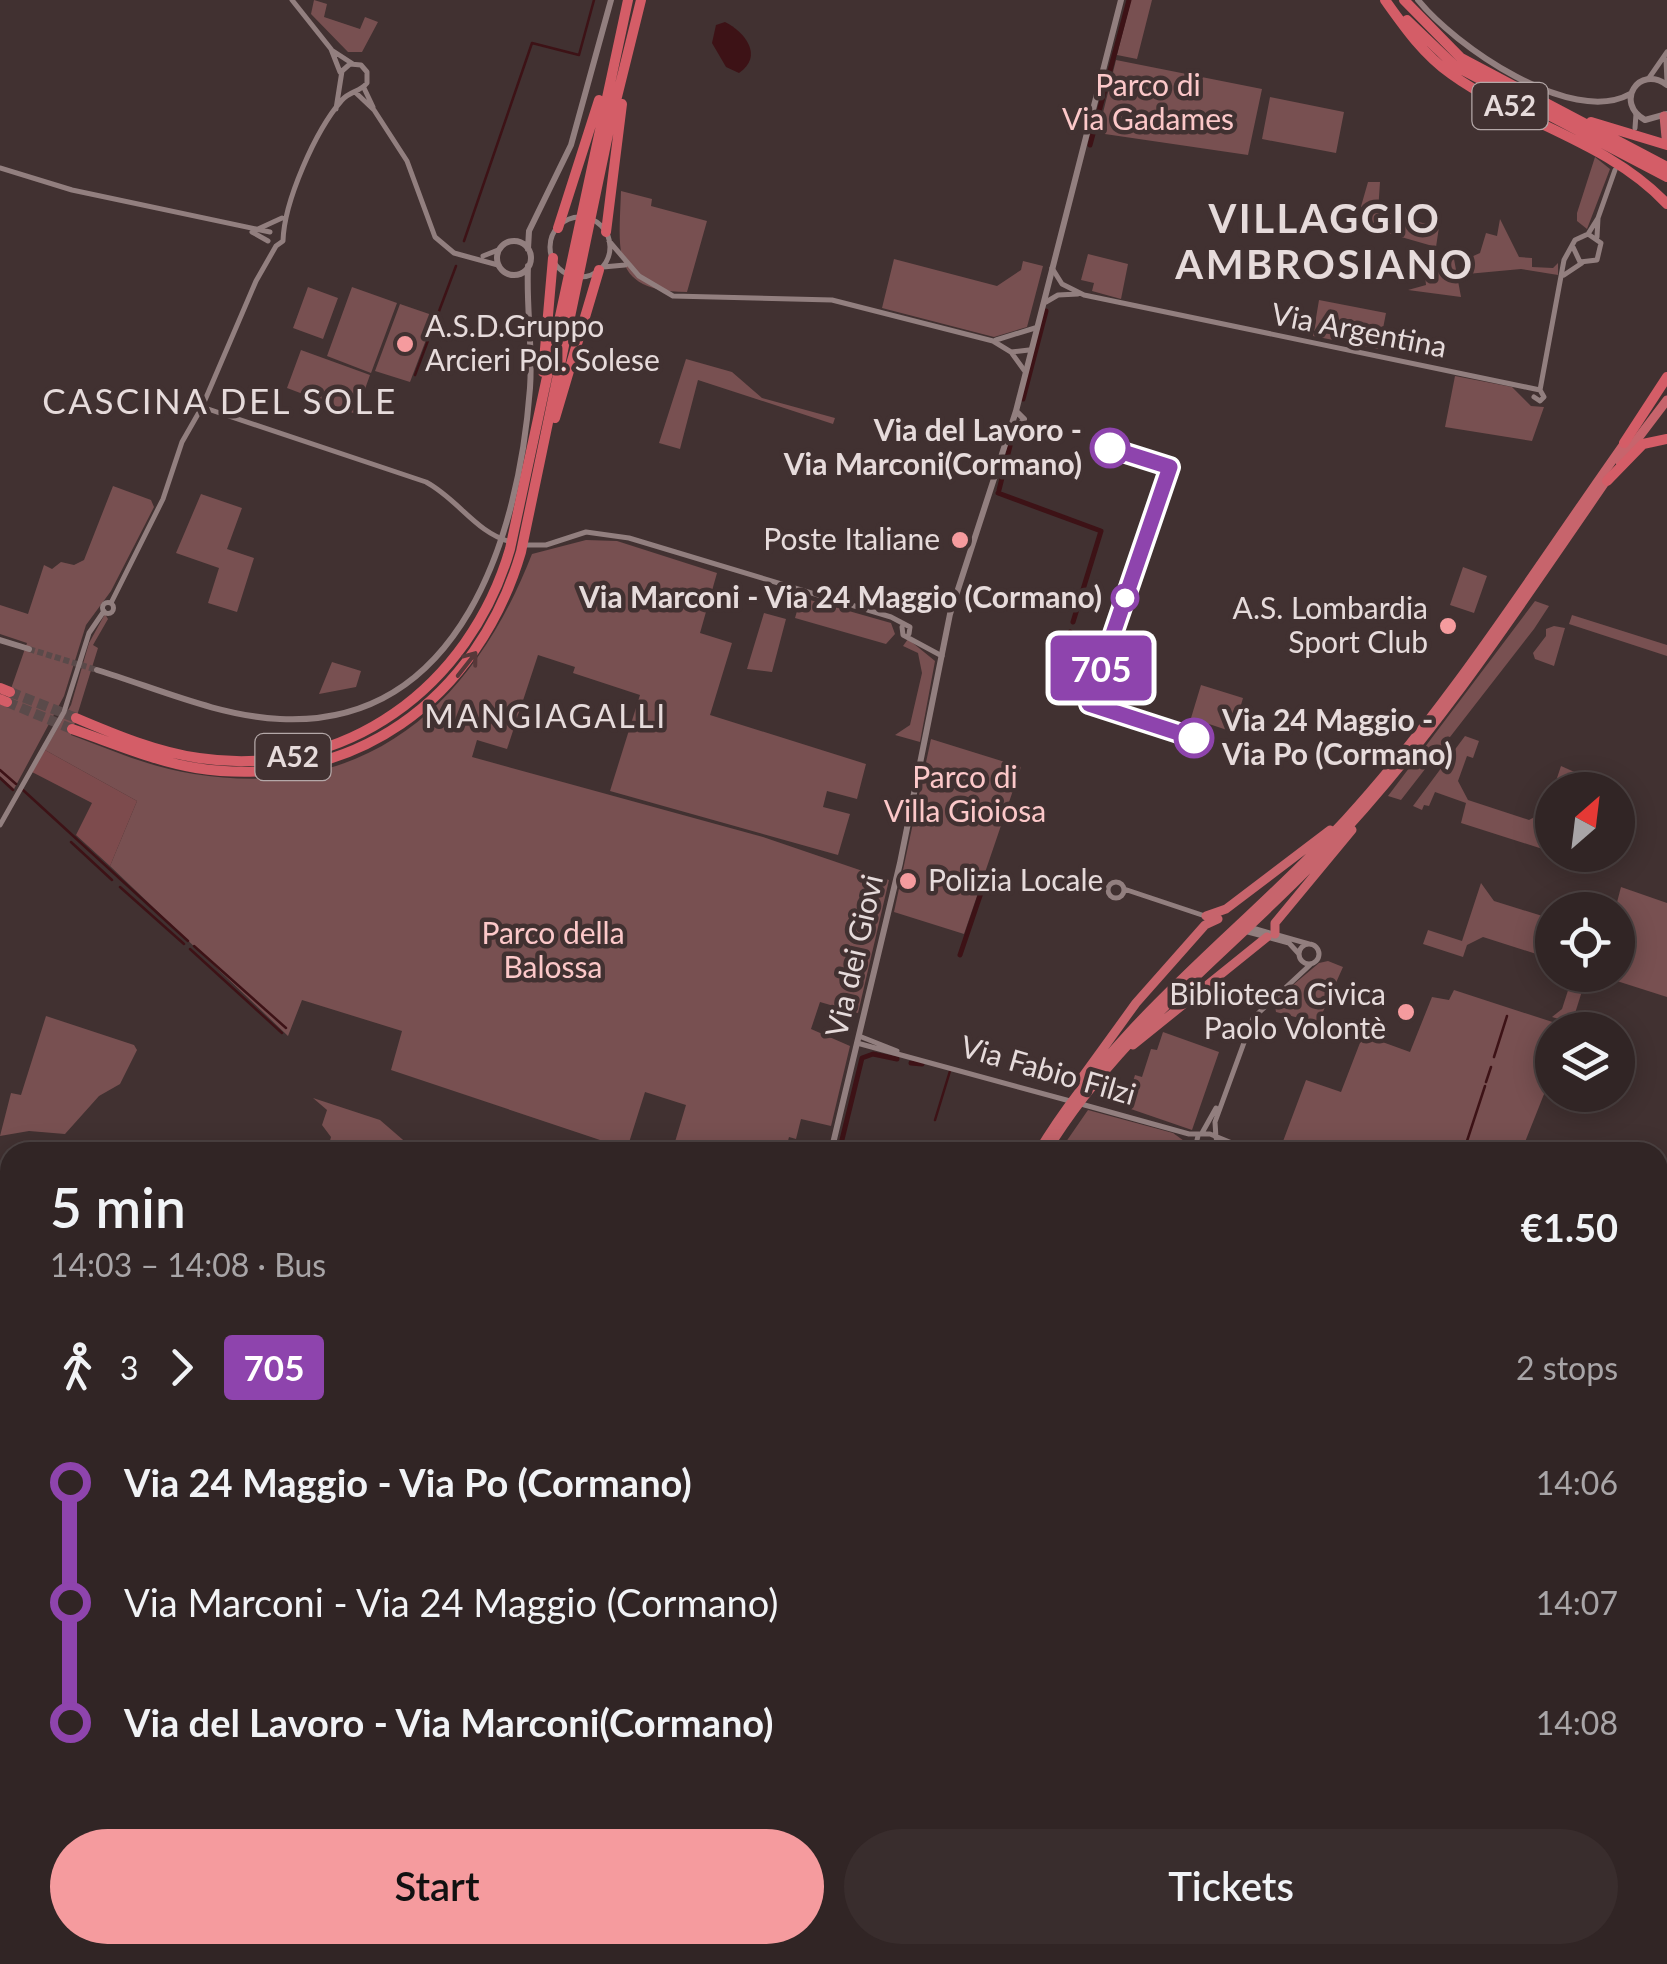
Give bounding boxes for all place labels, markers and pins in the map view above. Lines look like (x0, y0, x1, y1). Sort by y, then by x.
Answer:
place label: A.S.D.Gruppo Arcieri Pol. Solese (425, 307, 660, 377)
marker: A.S.D.Gruppo Arcieri Pol. Solese (394, 333, 416, 355)
place label: Via del Lavoro - Via Marconi(Cormano) (783, 411, 1082, 481)
marker: Via del Lavoro - Via Marconi(Cormano) (1091, 429, 1129, 467)
place label: Poste Italiane (763, 520, 940, 556)
marker: Poste Italiane (949, 529, 971, 551)
place label: Via Marconi - Via 24 Maggio (Cormano) (578, 578, 1102, 614)
marker: Via Marconi - Via 24 Maggio (Cormano) (1112, 585, 1138, 611)
place label: A.S. Lombardia Sport Club (1233, 589, 1428, 659)
marker: A.S. Lombardia Sport Club (1437, 615, 1459, 637)
place label: Via 24 Maggio - Via Po (Cormano) (1221, 701, 1453, 771)
marker: Via 24 Maggio - Via Po (Cormano) (1175, 719, 1213, 757)
place label: Polizia Locale (928, 861, 1103, 897)
marker: Polizia Locale (897, 870, 919, 892)
place label: Biblioteca Civica Paolo Volontè (1169, 975, 1386, 1045)
marker: Biblioteca Civica Paolo Volontè (1395, 1001, 1417, 1023)

